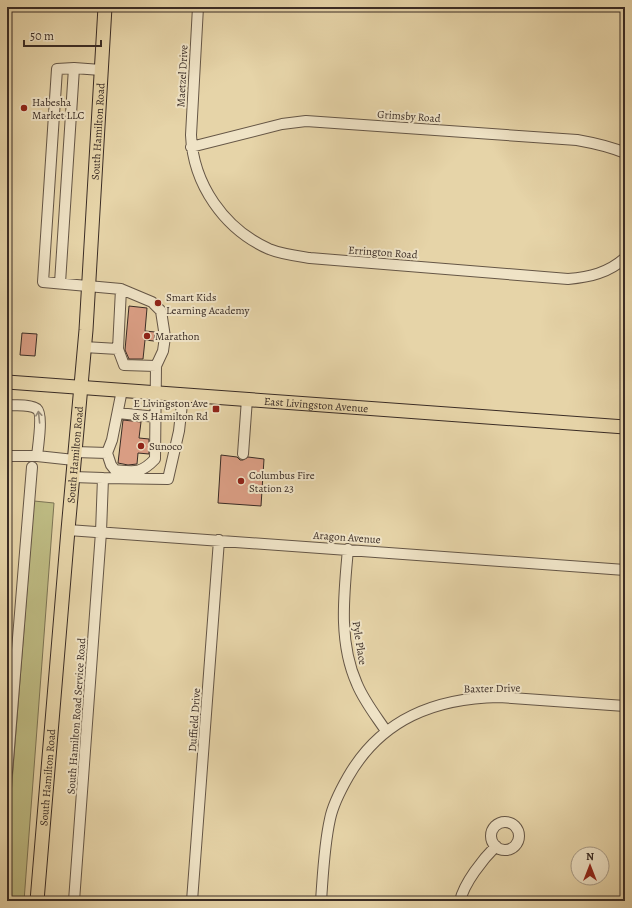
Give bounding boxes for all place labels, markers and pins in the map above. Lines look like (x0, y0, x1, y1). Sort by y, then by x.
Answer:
place label: Habesha Market LLC (32, 95, 84, 123)
marker: Habesha Market LLC (19, 103, 29, 113)
place label: Smart Kids Learning Academy (166, 290, 249, 318)
marker: Smart Kids Learning Academy (153, 298, 163, 308)
place label: Marathon (155, 329, 200, 344)
marker: Marathon (142, 331, 152, 341)
place label: E Livingston Ave & S Hamilton Rd (132, 396, 208, 424)
marker: E Livingston Ave & S Hamilton Rd (211, 404, 221, 414)
place label: Sunoco (149, 439, 183, 454)
marker: Sunoco (136, 441, 146, 451)
place label: Columbus Fire Station 23 (249, 468, 315, 496)
marker: Columbus Fire Station 23 (236, 476, 246, 486)

